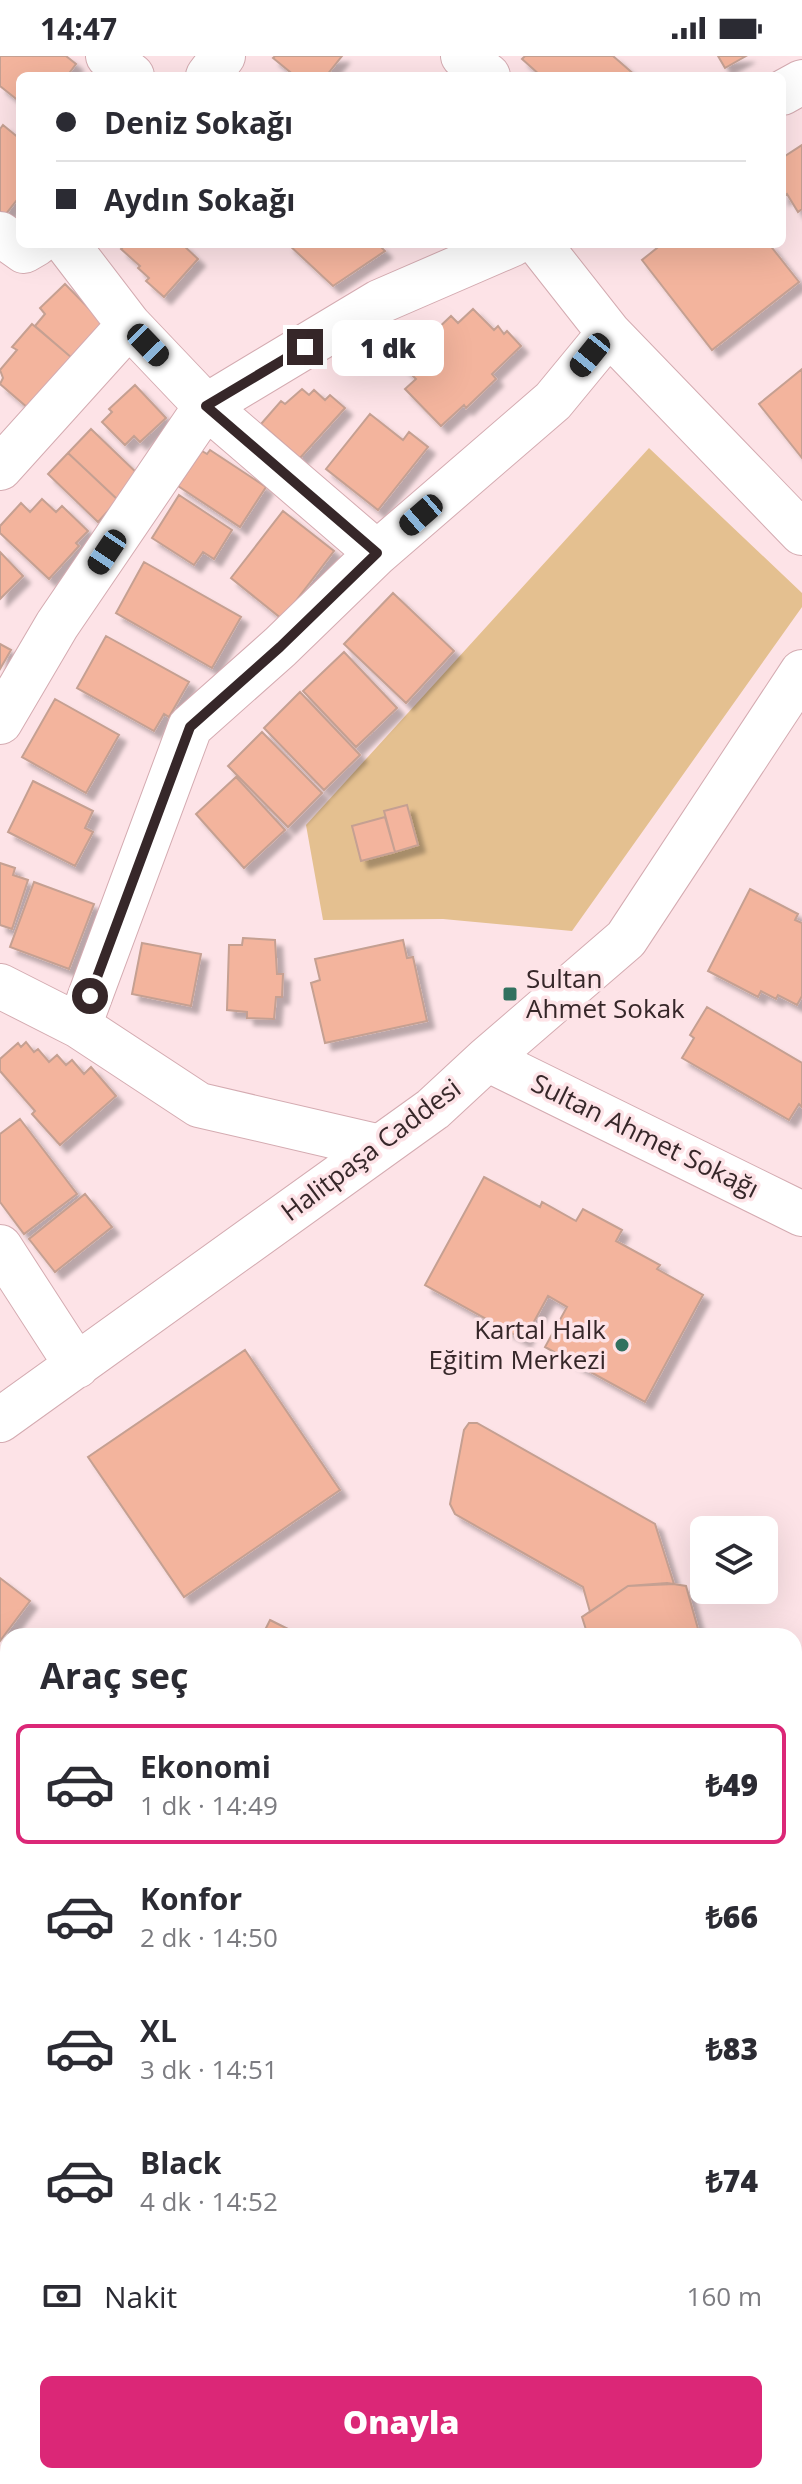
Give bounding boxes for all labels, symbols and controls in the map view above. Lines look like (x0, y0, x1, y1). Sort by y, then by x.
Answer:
text: 14:47 (40, 8, 117, 49)
text: Deniz Sokağı (104, 102, 293, 143)
text: Aydın Sokağı (104, 179, 295, 220)
car (123, 319, 173, 371)
callout: 1 dk (333, 319, 445, 375)
route end (287, 329, 323, 365)
car (566, 329, 614, 381)
text: 1 dk (360, 330, 416, 366)
car (395, 490, 447, 540)
car (84, 525, 130, 579)
place label: Sultan Ahmet Sokak (526, 960, 685, 1026)
route start (72, 978, 108, 1014)
marker: Sultan Ahmet Sokak (501, 985, 519, 1003)
street label: Sultan Ahmet Sokağı (526, 1064, 765, 1206)
street label: Halitpaşa Caddesi (273, 1070, 468, 1229)
place label: Kartal Halk Eğitim Merkezi (429, 1311, 606, 1377)
marker: Kartal Halk Eğitim Merkezi (613, 1336, 631, 1354)
map controls (690, 1516, 778, 1604)
button: layers (690, 1516, 778, 1604)
text: Araç seç (40, 1651, 188, 1700)
text: Ekonomi (140, 1746, 271, 1787)
icon: car (44, 1748, 116, 1820)
text: ₺49 (706, 1764, 758, 1805)
text: 1 dk · 14:49 (140, 1787, 278, 1823)
text: Konfor (140, 1878, 242, 1919)
icon: car (44, 1880, 116, 1952)
text: ₺66 (706, 1896, 758, 1937)
text: 2 dk · 14:50 (140, 1919, 278, 1955)
text: XL (140, 2010, 177, 2051)
icon: car (44, 2012, 116, 2084)
text: ₺83 (706, 2028, 758, 2069)
text: 3 dk · 14:51 (140, 2051, 278, 2087)
text: Black (140, 2142, 221, 2183)
icon: car (44, 2144, 116, 2216)
text: ₺74 (706, 2160, 758, 2201)
text: 4 dk · 14:52 (140, 2183, 278, 2219)
icon: cash (40, 2274, 84, 2318)
text: Nakit (104, 2276, 177, 2317)
text: 160 m (687, 2278, 762, 2314)
button: Onayla (40, 2376, 762, 2468)

